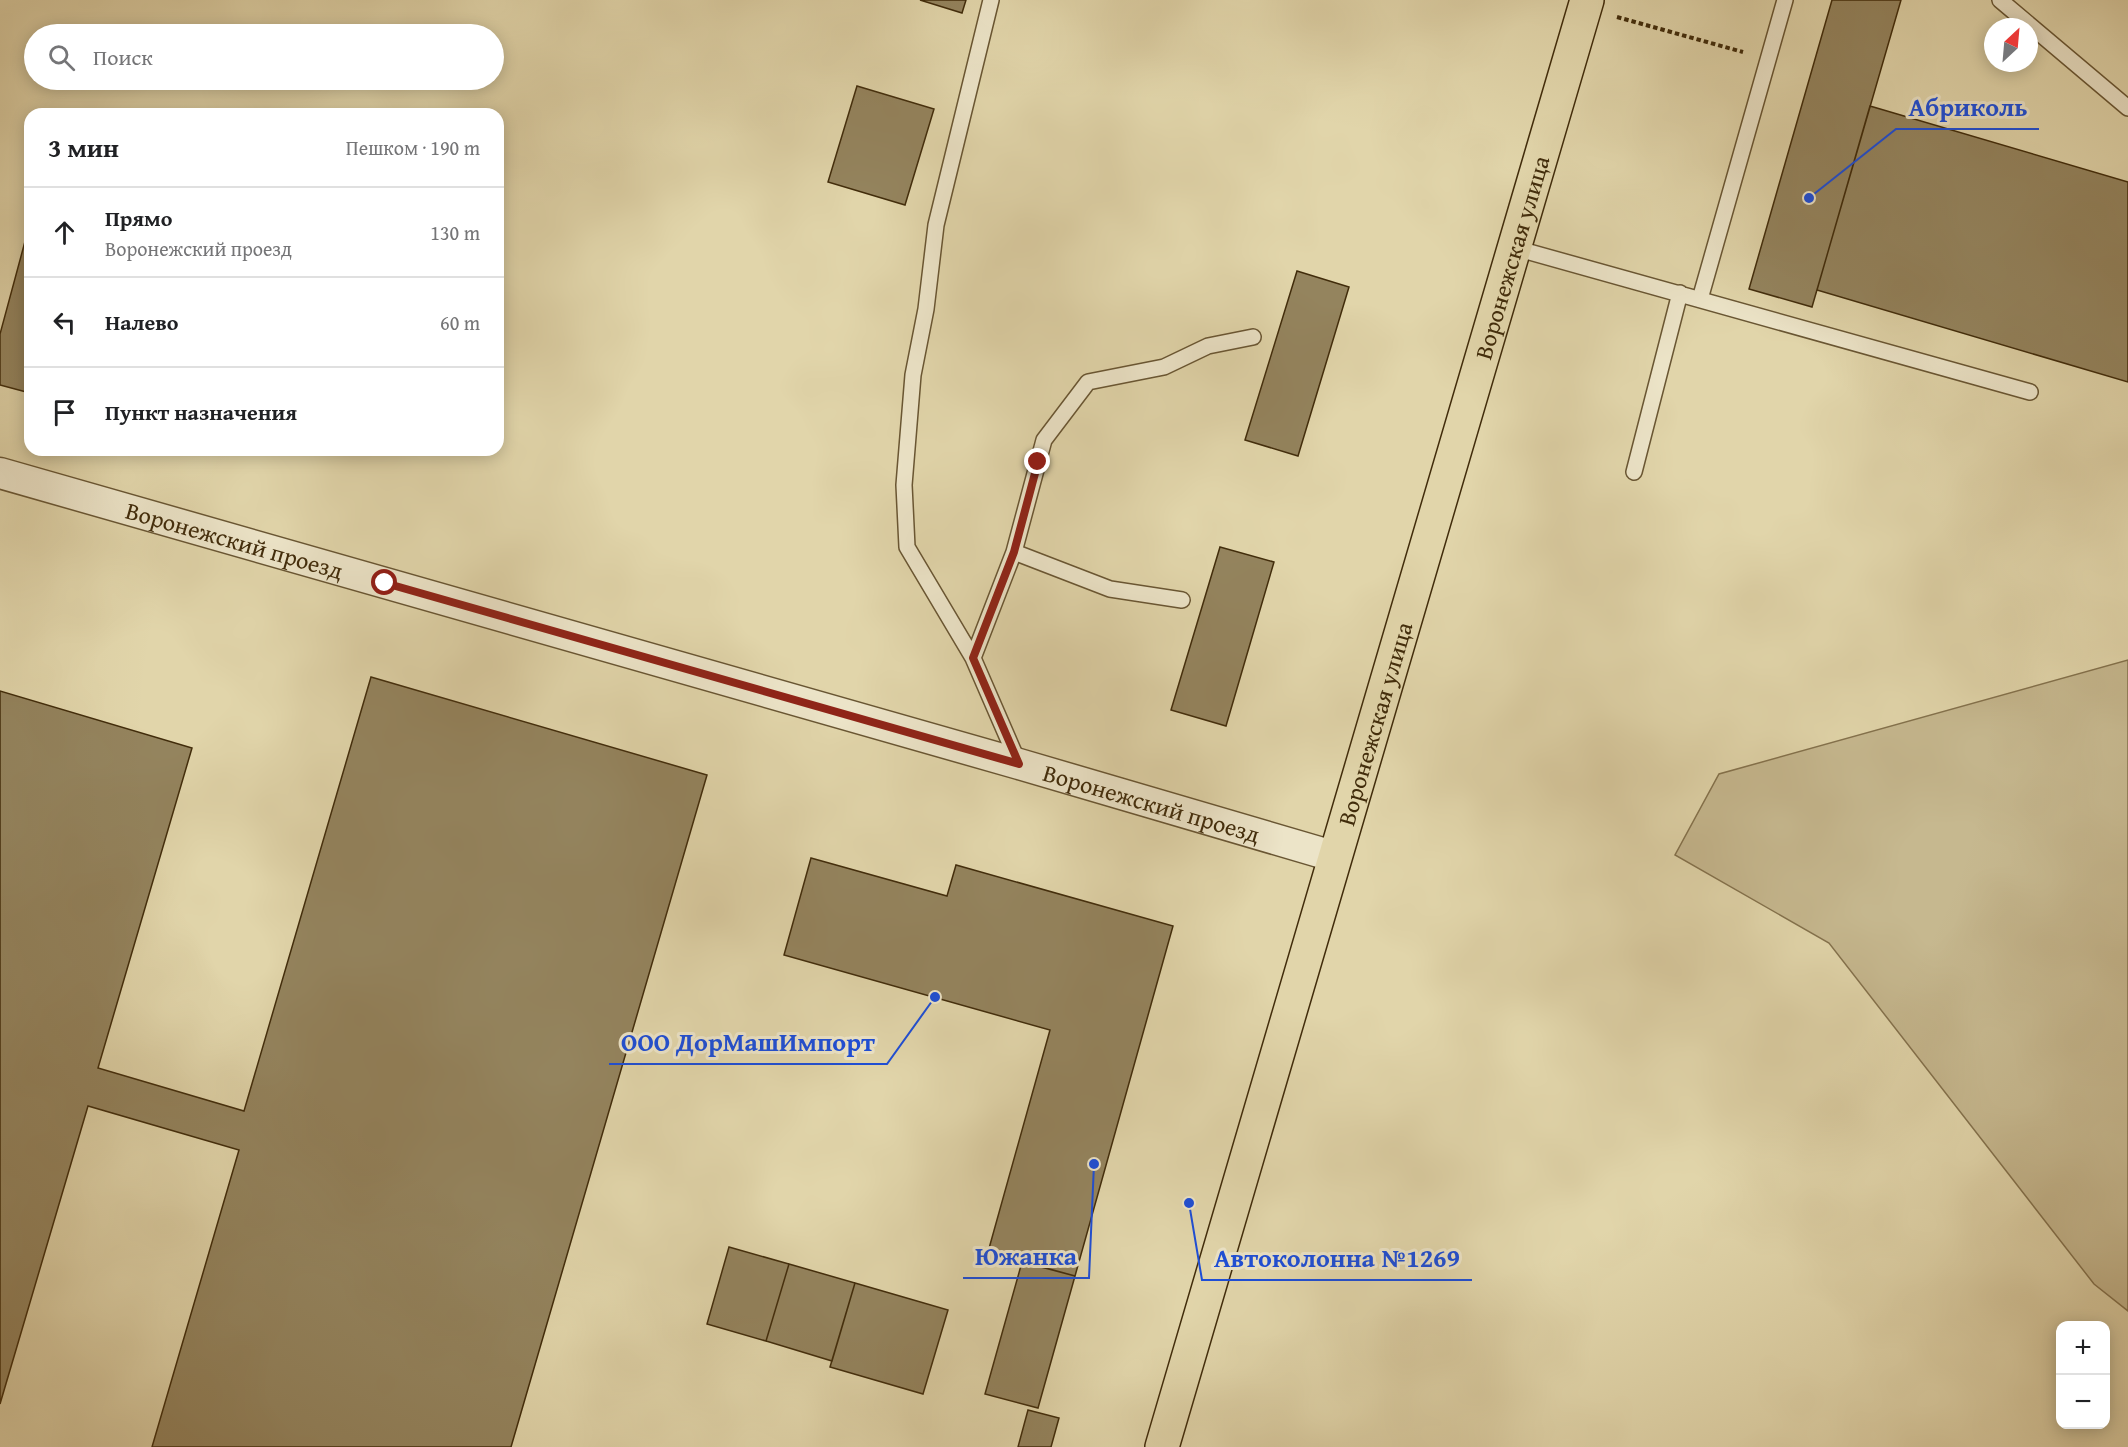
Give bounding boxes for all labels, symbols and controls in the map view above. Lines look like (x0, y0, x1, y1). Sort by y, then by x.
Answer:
north arrow (1984, 18, 2038, 72)
search box (24, 24, 504, 90)
icon: search (45, 41, 78, 74)
text: Поиск (93, 41, 153, 73)
callout: Абриколь (1896, 85, 2039, 129)
text: Абриколь (1908, 87, 2028, 126)
text: 3 мин (48, 128, 119, 167)
text: Пешком · 190 m (346, 133, 480, 162)
street label: Воронежская улица (1465, 151, 1558, 363)
text: Прямо (105, 202, 172, 234)
icon: ahead (48, 216, 81, 249)
text: 130 m (430, 218, 480, 247)
text: Воронежский проезд (105, 234, 292, 263)
icon: left (48, 306, 81, 339)
text: Налево (105, 306, 178, 338)
text: 60 m (440, 308, 480, 337)
icon: arrive (48, 396, 81, 429)
text: Пункт назначения (105, 396, 297, 428)
route end (1024, 448, 1050, 474)
street label: Воронежский проезд (122, 492, 347, 588)
route start (371, 569, 397, 595)
street label: Воронежская улица (1328, 617, 1421, 830)
street label: Воронежский проезд (1039, 755, 1264, 851)
callout: ООО ДорМашИмпорт (609, 1020, 887, 1064)
text: ООО ДорМашИмпорт (621, 1022, 875, 1061)
callout: Южанка (963, 1234, 1089, 1278)
text: Южанка (975, 1236, 1078, 1275)
callout: Автоколонна №1269 (1202, 1236, 1472, 1280)
text: Автоколонна №1269 (1214, 1238, 1460, 1277)
map controls (2056, 1321, 2110, 1429)
button: + (2056, 1321, 2110, 1375)
button: − (2056, 1375, 2110, 1429)

